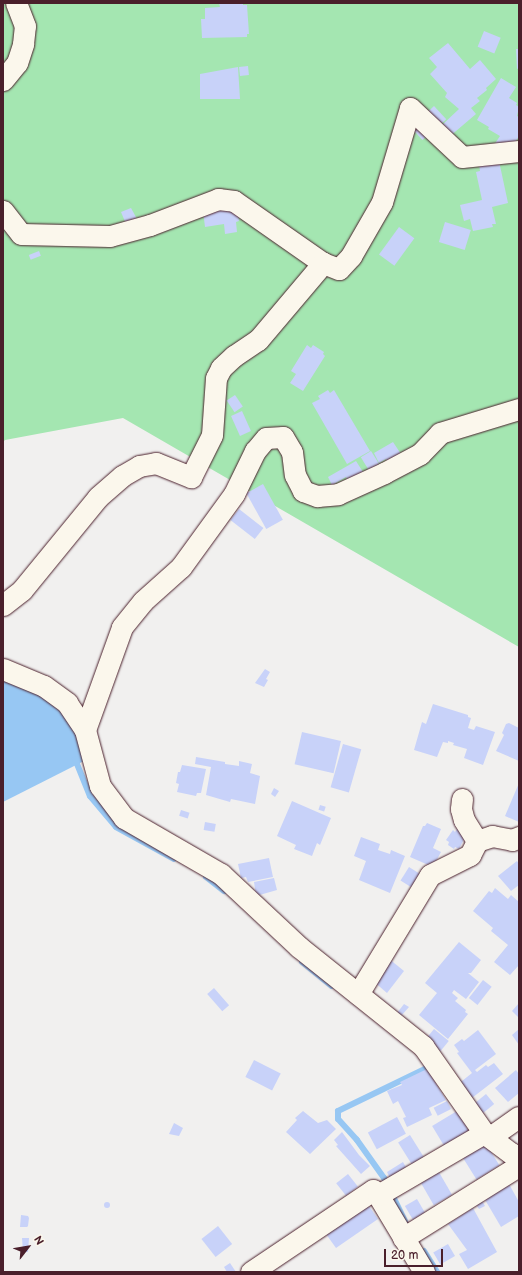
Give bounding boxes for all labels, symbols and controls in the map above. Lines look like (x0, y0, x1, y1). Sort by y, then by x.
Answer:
north arrow (8, 1227, 48, 1267)
text: N (31, 1234, 46, 1247)
scale bar (386, 1241, 445, 1267)
text: 20 m (391, 1248, 418, 1263)

